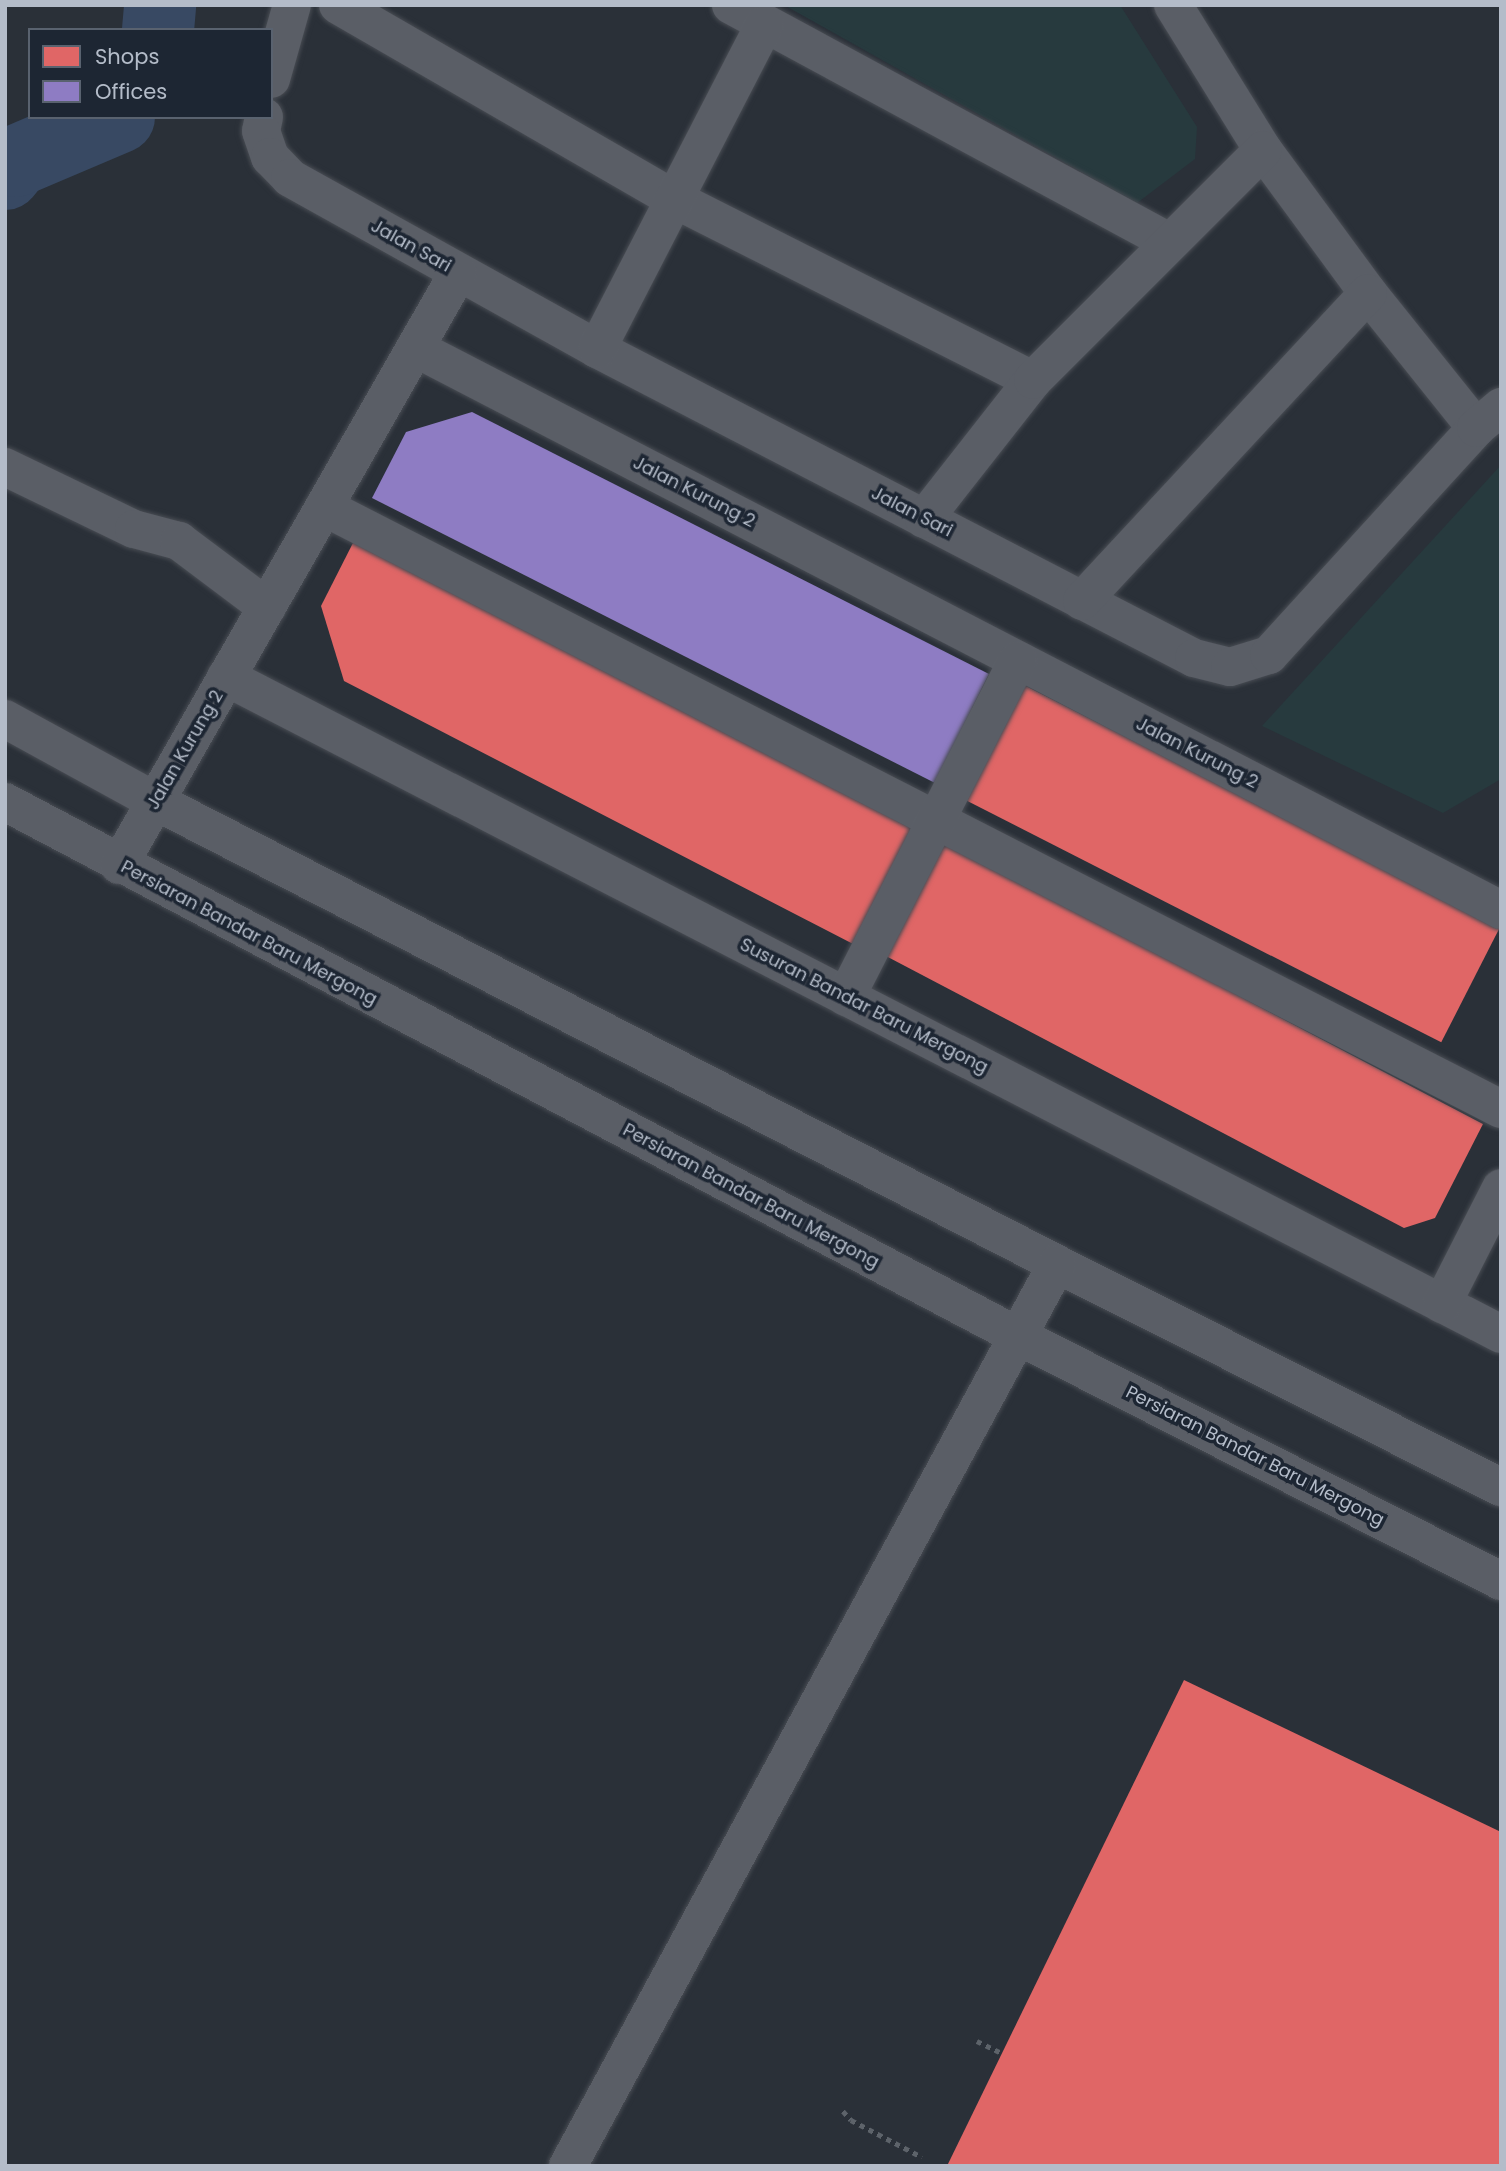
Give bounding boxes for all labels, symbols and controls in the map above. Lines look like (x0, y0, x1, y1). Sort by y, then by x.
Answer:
legend (28, 28, 273, 119)
text: Shops (95, 42, 159, 71)
text: Offices (95, 77, 167, 106)
street label: Jalan Sari (367, 215, 455, 277)
street label: Jalan Kurung 2 (629, 452, 759, 532)
street label: Jalan Sari (868, 482, 956, 542)
street label: Jalan Kurung 2 (142, 687, 228, 813)
street label: Jalan Kurung 2 (1132, 713, 1262, 793)
street label: Persiaran Bandar Baru Mergong (117, 856, 381, 1010)
street label: Susuran Bandar Baru Mergong (736, 934, 992, 1078)
street label: Persiaran Bandar Baru Mergong (619, 1119, 883, 1273)
street label: Persiaran Bandar Baru Mergong (1122, 1381, 1388, 1531)

